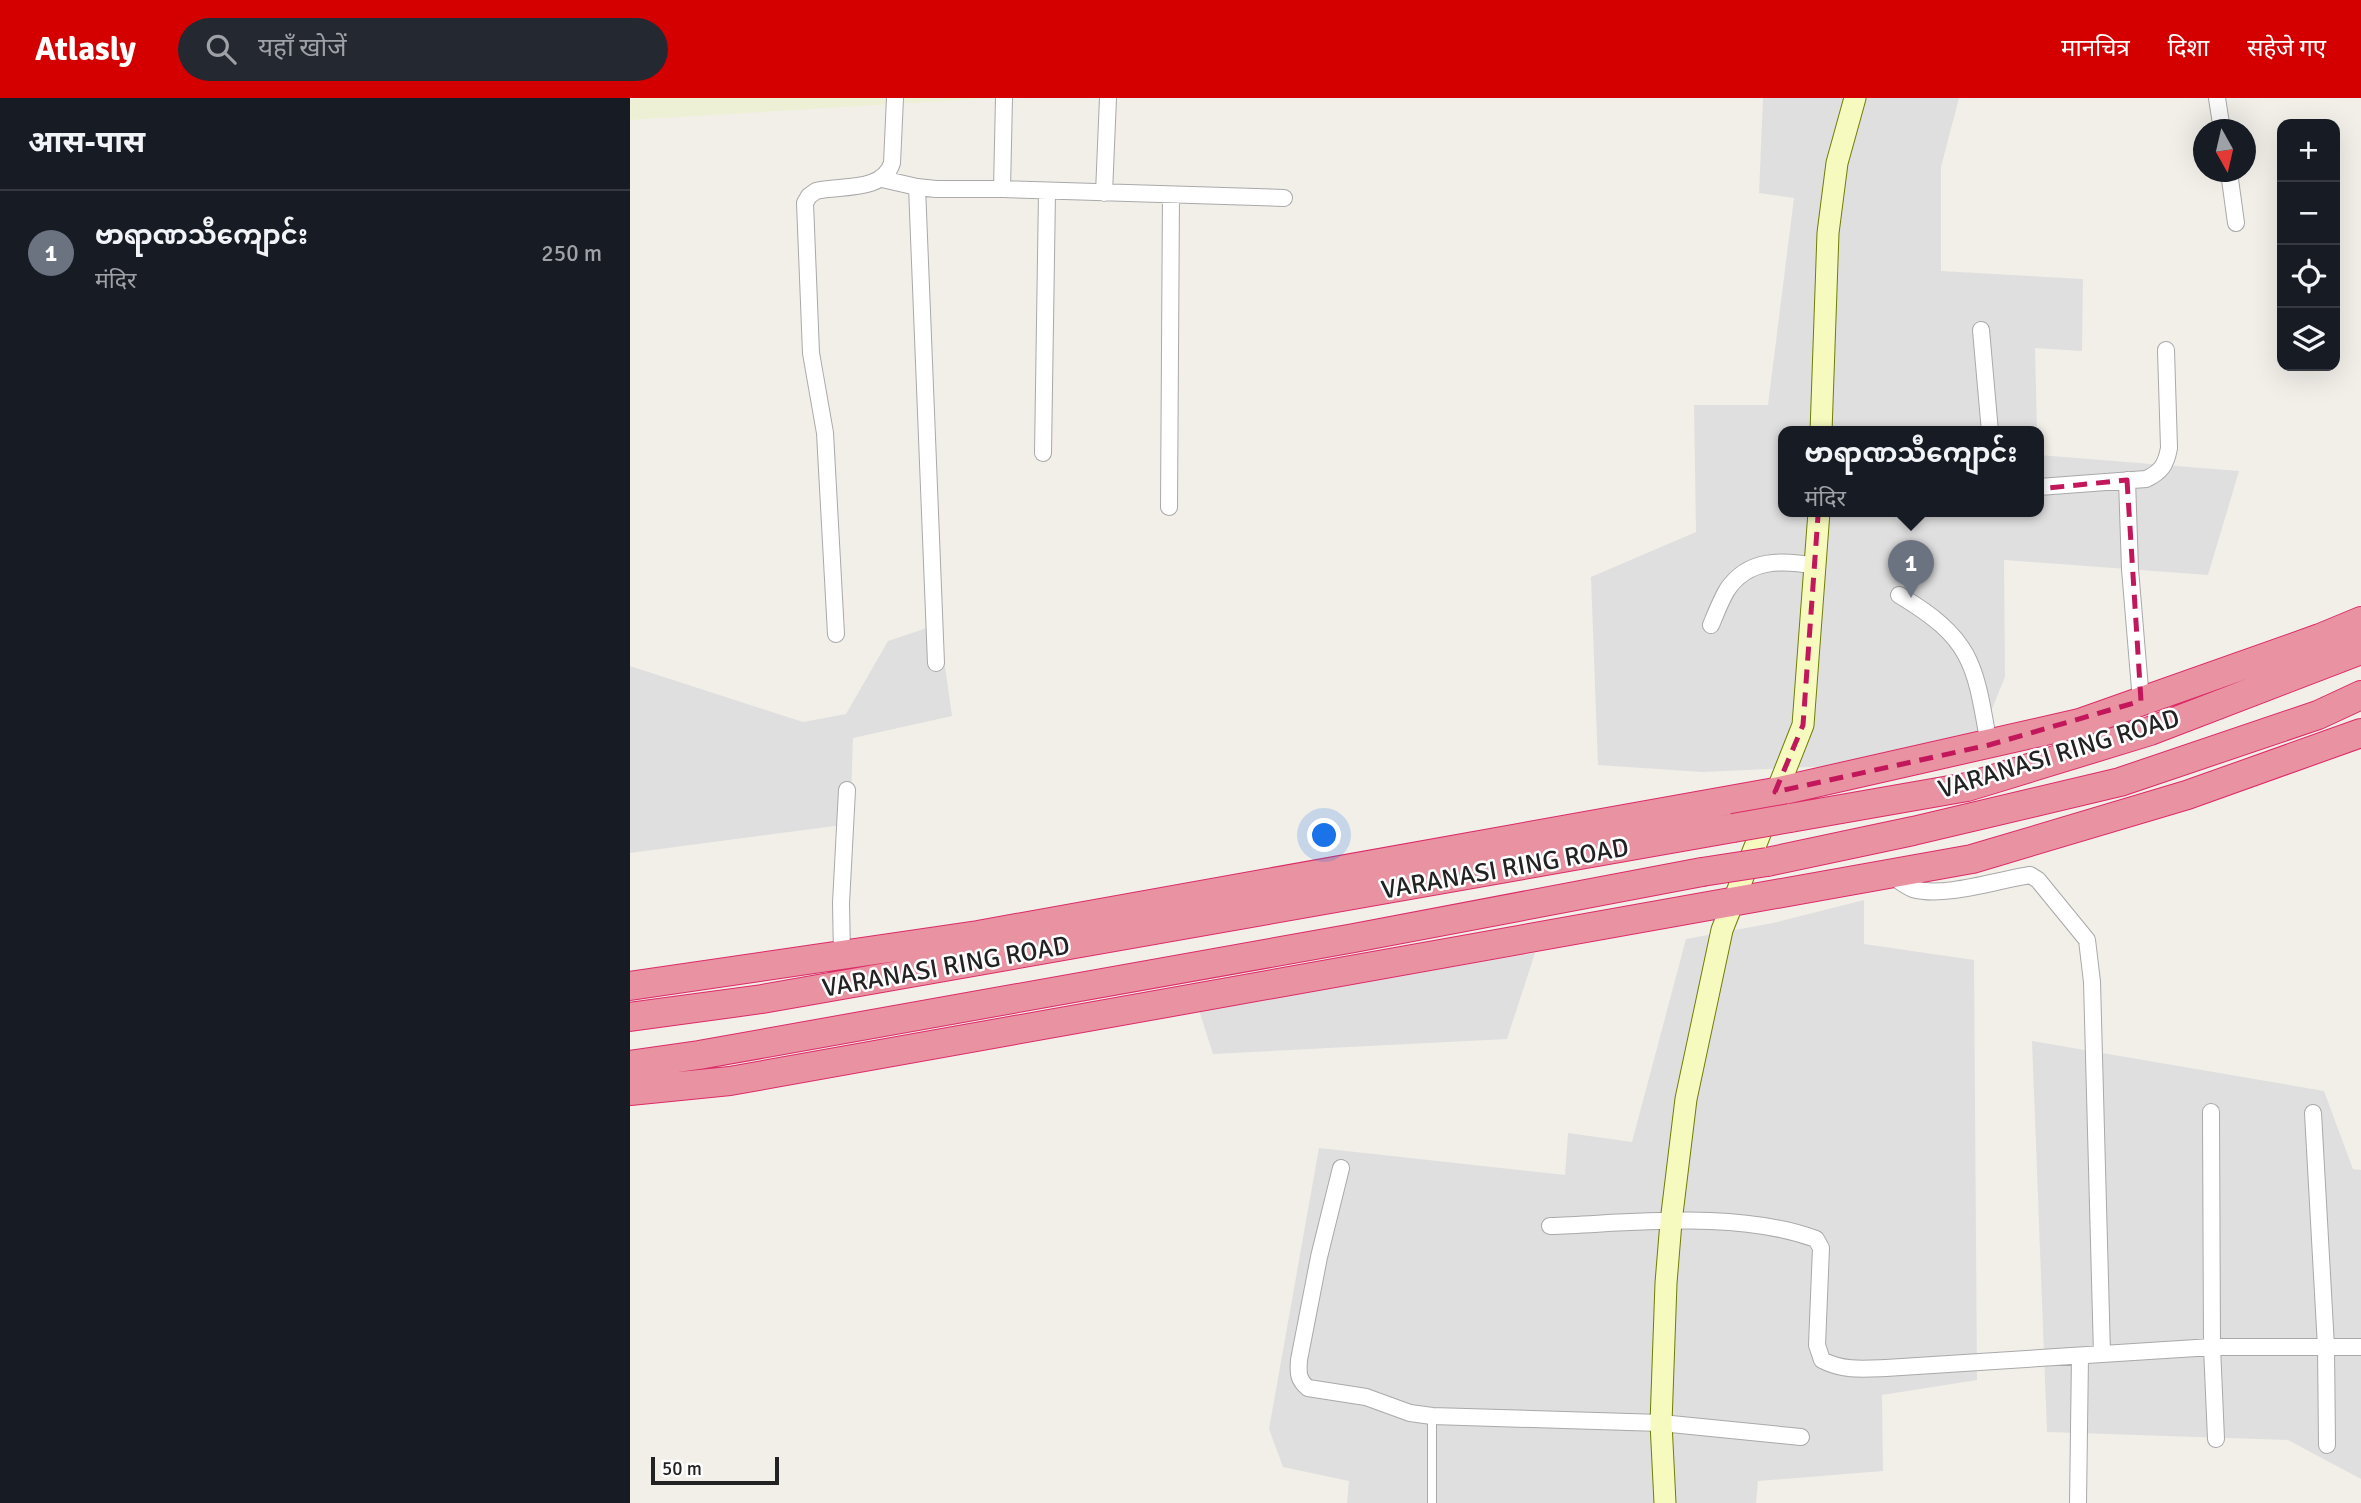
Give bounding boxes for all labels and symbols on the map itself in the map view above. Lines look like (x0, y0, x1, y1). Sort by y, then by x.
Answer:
north arrow (2193, 119, 2256, 182)
pin: 1 (1888, 540, 1934, 598)
street label: VARANASI RING ROAD (1935, 702, 2183, 806)
your location (1307, 818, 1341, 852)
street label: VARANASI RING ROAD (1379, 831, 1631, 907)
street label: VARANASI RING ROAD (820, 929, 1072, 1005)
scale bar (651, 1454, 779, 1486)

